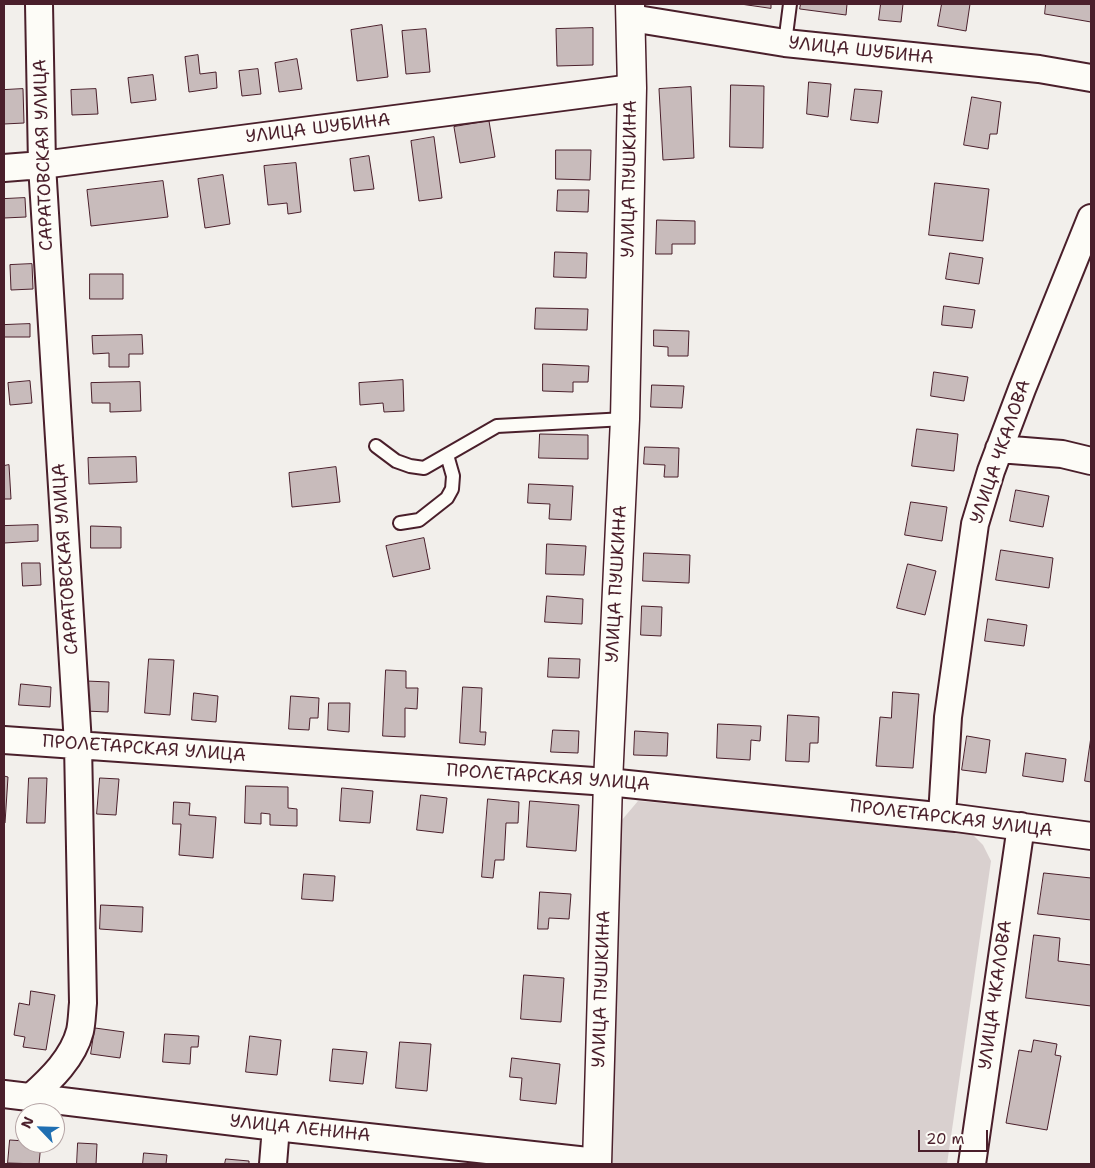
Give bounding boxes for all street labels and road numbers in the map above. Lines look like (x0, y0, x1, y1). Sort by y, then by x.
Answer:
street label: УЛИЦА ШУБИНА (787, 33, 935, 69)
street label: САРАТОВСКАЯ УЛИЦА (30, 59, 58, 251)
street label: УЛИЦА ПУШКИНА (618, 100, 642, 258)
street label: УЛИЦА ШУБИНА (244, 109, 392, 149)
street label: УЛИЦА ЧКАЛОВА (966, 377, 1036, 527)
street label: САРАТОВСКАЯ УЛИЦА (49, 463, 83, 655)
street label: УЛИЦА ПУШКИНА (602, 505, 632, 663)
street label: ПРОЛЕТАРСКАЯ УЛИЦА (41, 731, 247, 767)
street label: ПРОЛЕТАРСКАЯ УЛИЦА (445, 760, 651, 796)
street label: ПРОЛЕТАРСКАЯ УЛИЦА (848, 796, 1054, 842)
street label: УЛИЦА ПУШКИНА (588, 910, 616, 1068)
street label: УЛИЦА ЧКАЛОВА (975, 919, 1017, 1071)
street label: УЛИЦА ЛЕНИНА (229, 1111, 371, 1147)

